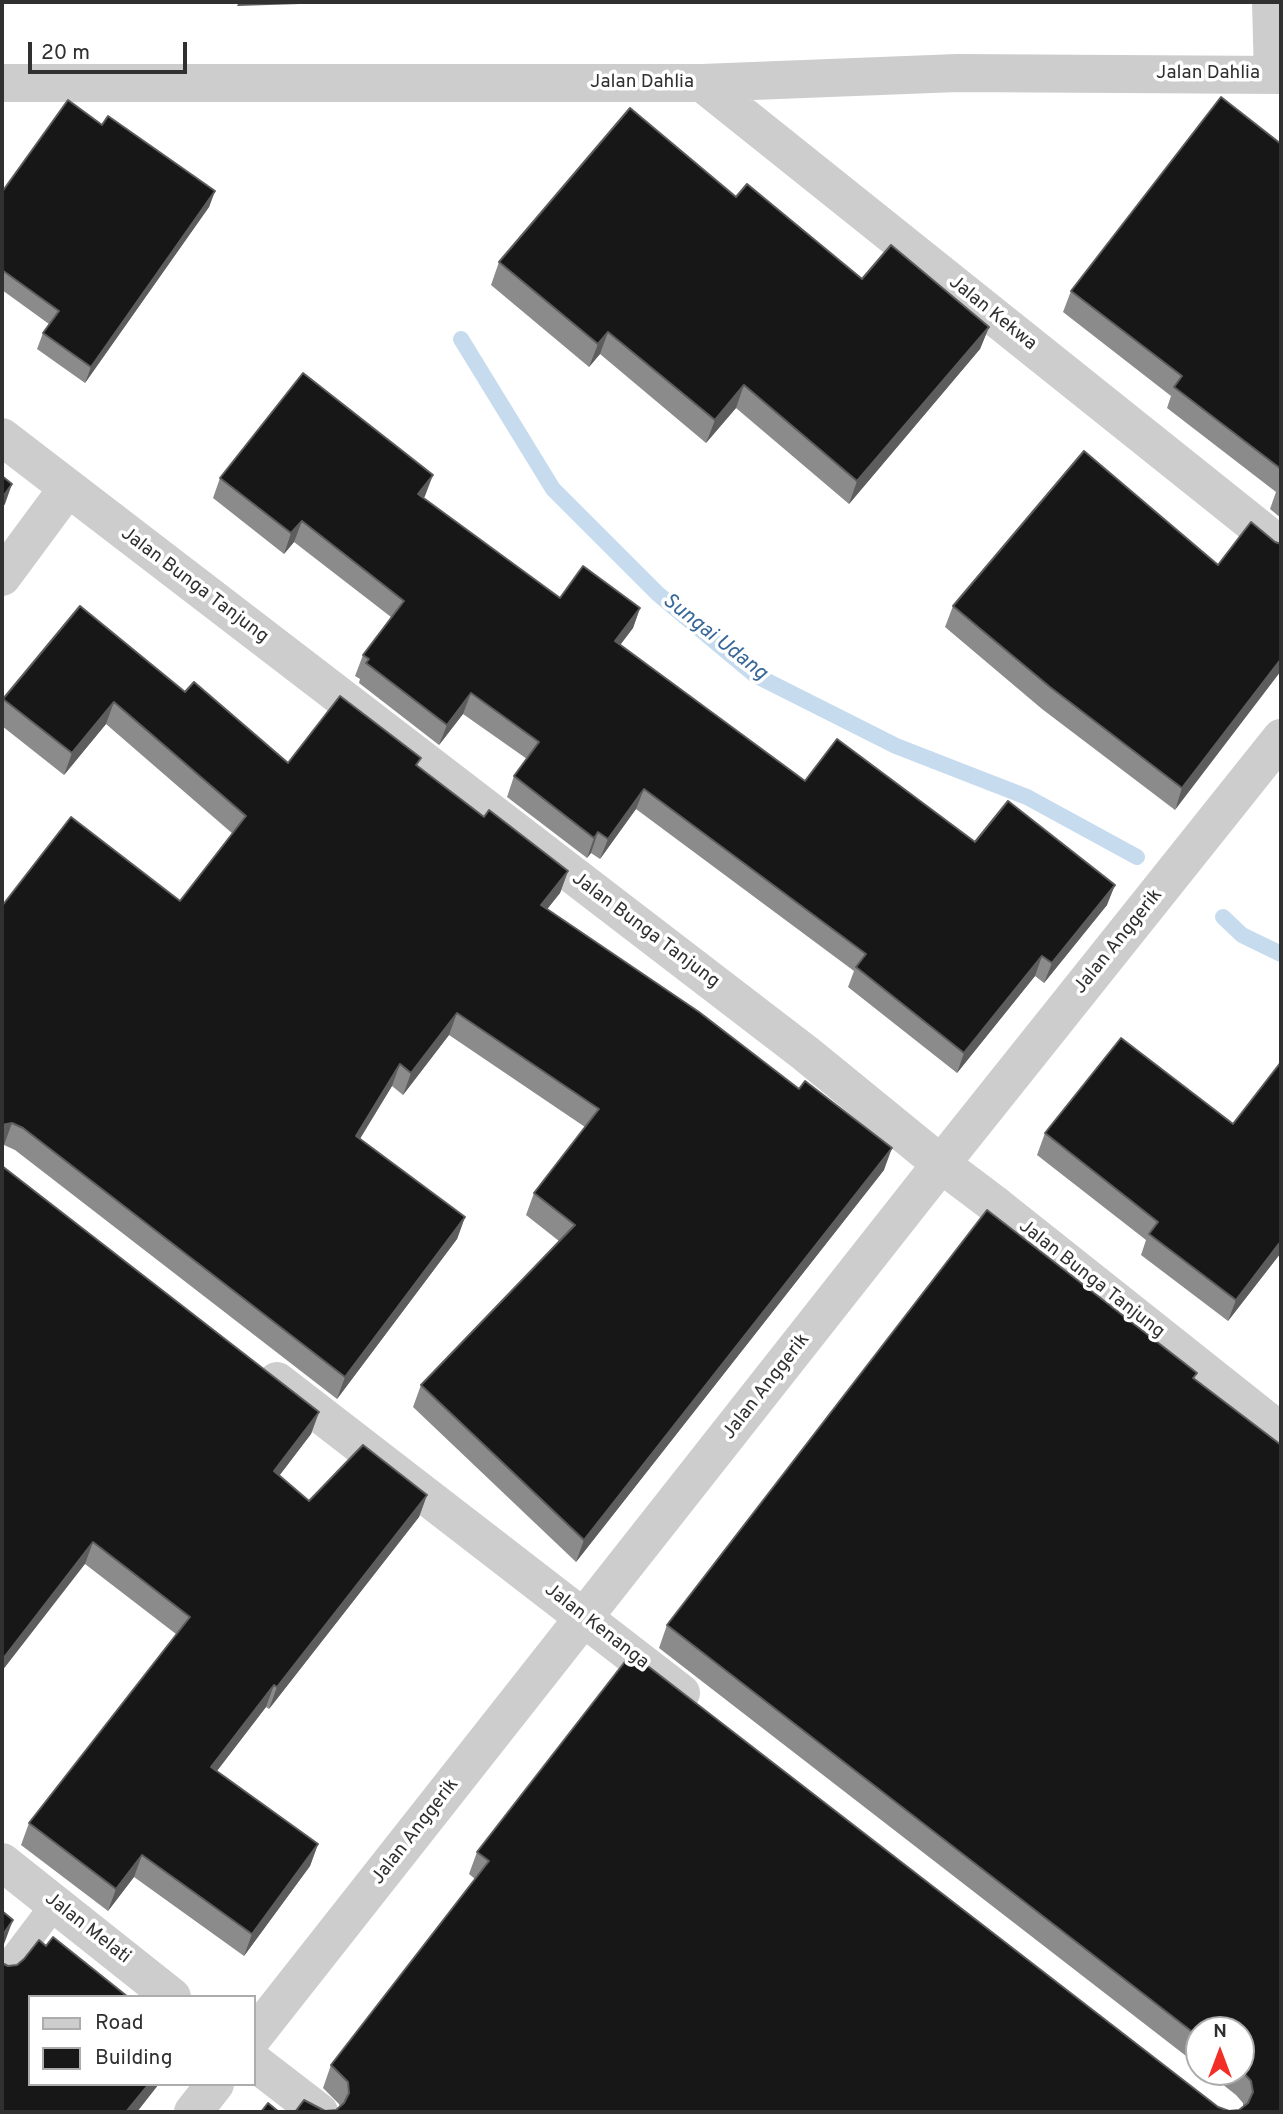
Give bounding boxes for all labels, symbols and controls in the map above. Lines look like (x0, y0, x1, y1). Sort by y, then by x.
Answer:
scale bar (32, 28, 191, 72)
text: 20 m (41, 40, 90, 67)
street label: Jalan Dahlia (1156, 63, 1260, 85)
street label: Jalan Dahlia (590, 72, 694, 94)
street label: Jalan Kekwa (944, 272, 1040, 356)
street label: Jalan Bunga Tanjung (116, 523, 272, 649)
water label: Sungai Udang (656, 589, 772, 687)
street label: Jalan Bunga Tanjung (567, 868, 723, 994)
street label: Jalan Anggerik (1070, 885, 1168, 999)
street label: Jalan Bunga Tanjung (1013, 1216, 1169, 1344)
street label: Jalan Anggerik (718, 1329, 816, 1445)
street label: Jalan Kenanga (539, 1579, 653, 1675)
street label: Jalan Anggerik (367, 1774, 465, 1890)
street label: Jalan Melati (40, 1888, 134, 1970)
legend (28, 1995, 256, 2086)
text: Road (95, 2010, 144, 2037)
north arrow (1185, 2016, 1255, 2086)
text: N (1213, 2020, 1227, 2044)
text: Building (95, 2045, 173, 2072)

